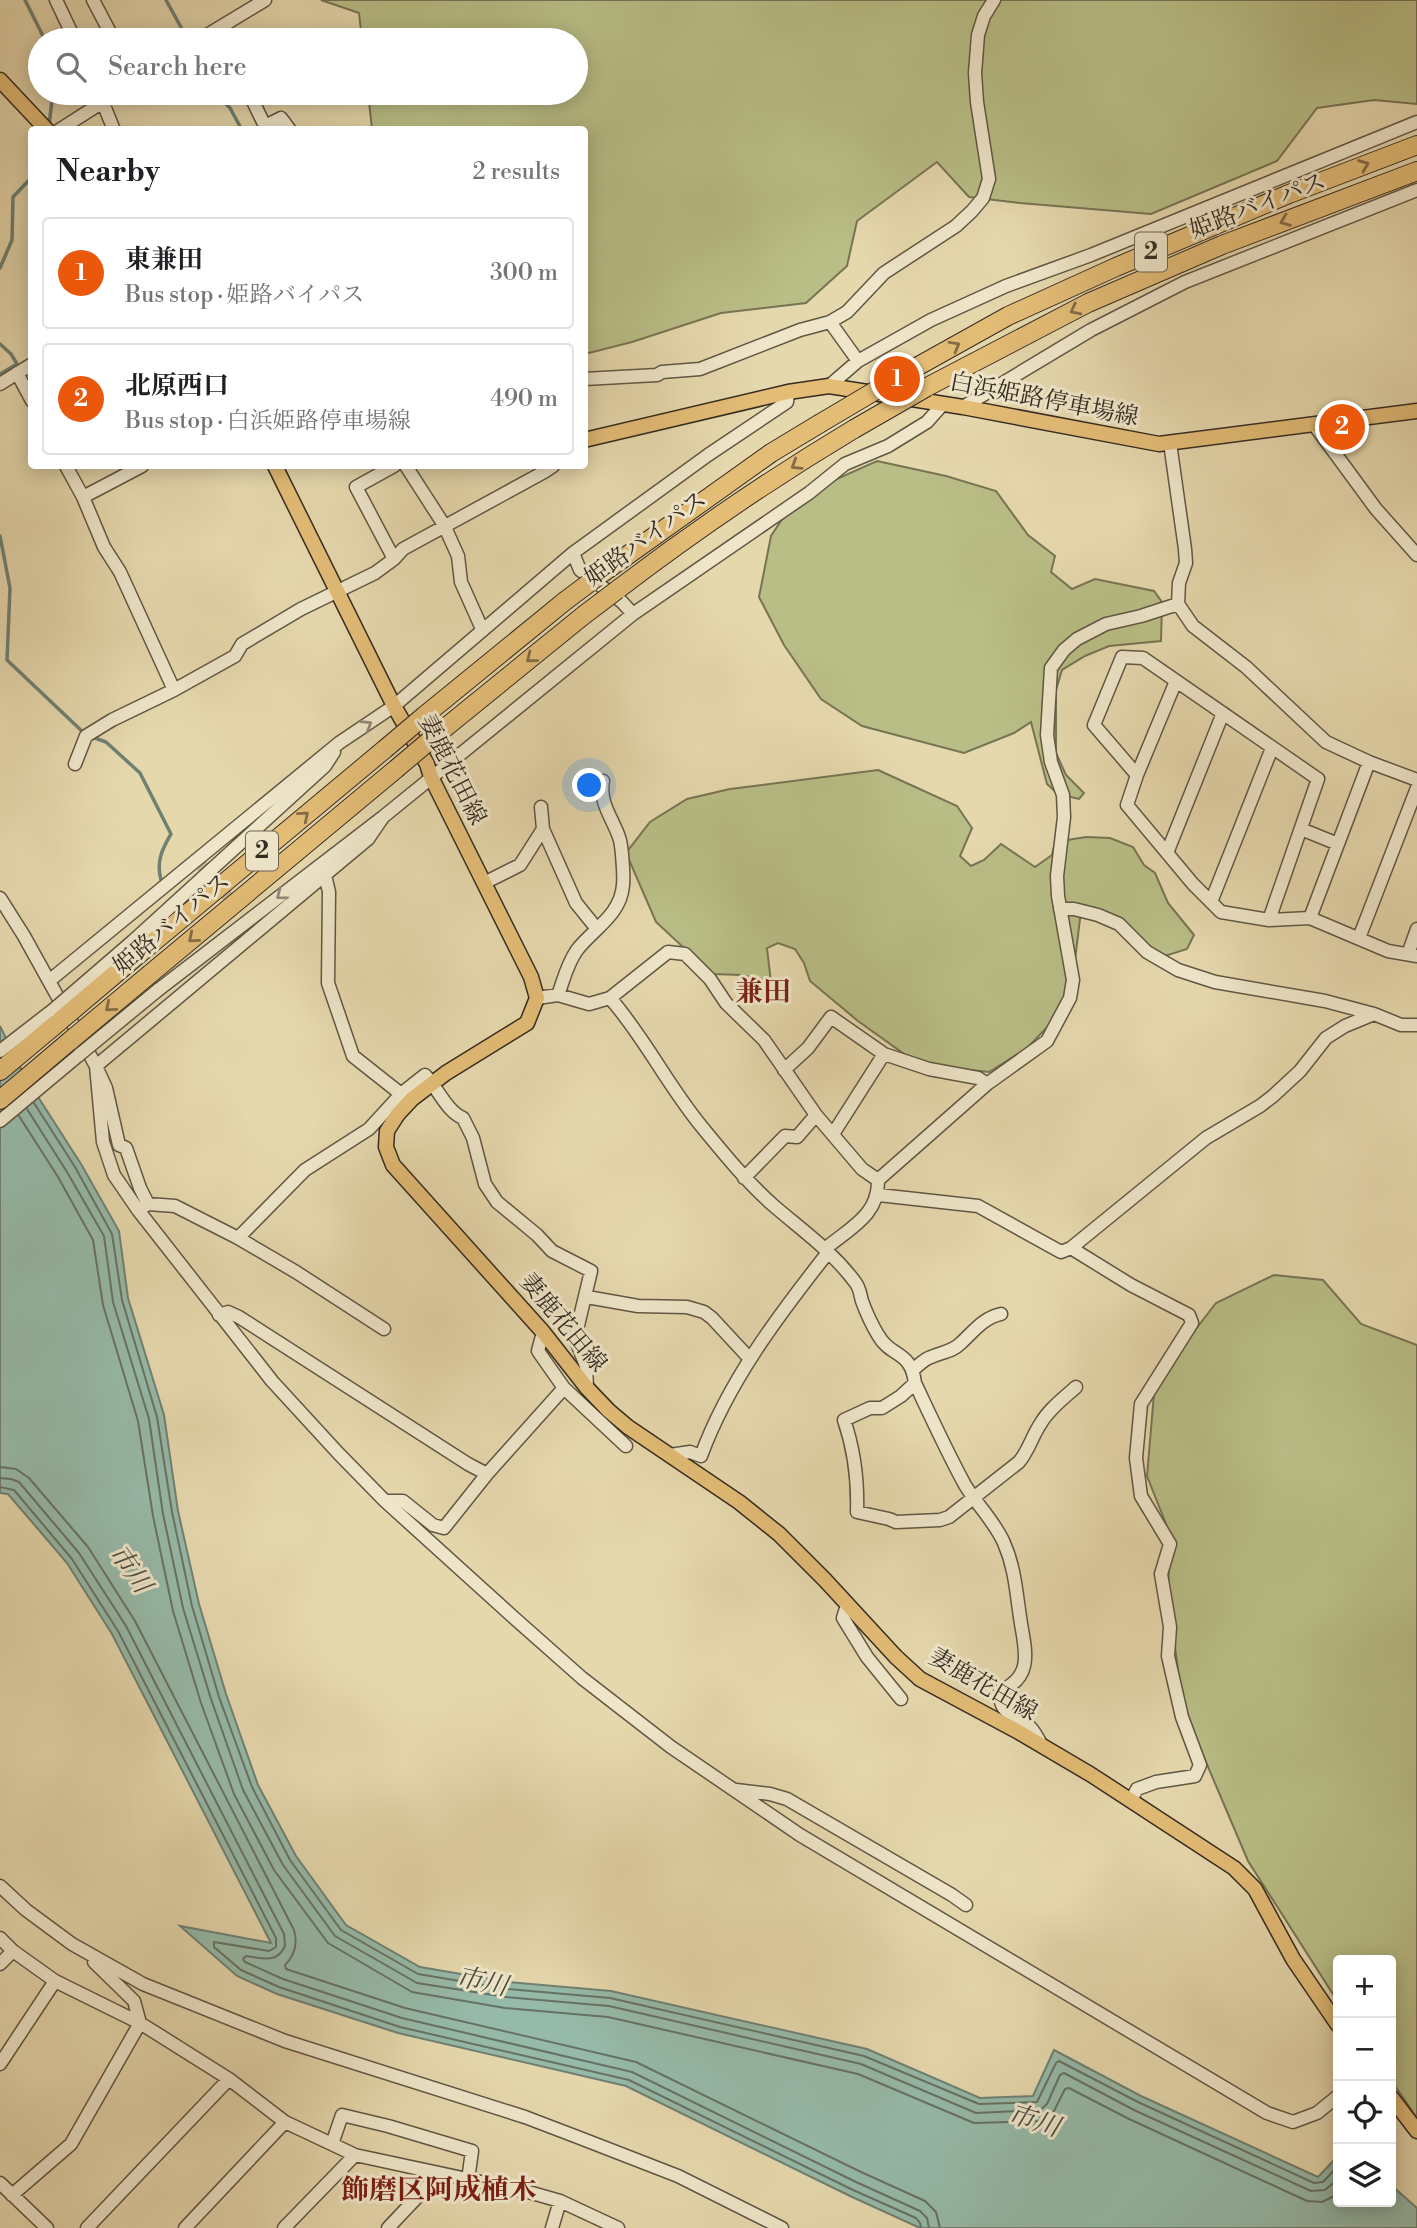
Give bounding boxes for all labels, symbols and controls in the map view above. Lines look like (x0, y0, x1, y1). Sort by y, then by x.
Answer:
search box (28, 28, 588, 105)
icon: search (52, 48, 90, 86)
text: Search here (108, 51, 247, 83)
text: Nearby (56, 153, 160, 191)
text: 2 results (473, 158, 560, 186)
one-way arrow (1358, 159, 1370, 173)
street label: 姫路バイパス (1186, 166, 1330, 246)
one-way arrow (1279, 213, 1291, 227)
road number: 2 (1135, 232, 1167, 272)
text: 東兼田 (125, 244, 203, 276)
text: 1 (75, 259, 87, 287)
text: 300 m (490, 259, 558, 287)
text: Bus stop · 姫路バイパス (125, 281, 364, 309)
one-way arrow (1070, 301, 1082, 315)
one-way arrow (947, 341, 960, 354)
pin: 1 (874, 353, 920, 405)
street label: 白浜姫路停車場線 (947, 367, 1141, 433)
text: 北原西口 (125, 370, 229, 402)
text: 2 (74, 385, 88, 413)
text: 490 m (490, 385, 558, 413)
pin: 2 (1319, 401, 1365, 453)
text: Bus stop · 白浜姫路停車場線 (125, 407, 411, 435)
one-way arrow (790, 456, 803, 469)
street label: 姫路バイパス (579, 485, 713, 593)
one-way arrow (526, 649, 539, 662)
street label: 妻鹿花田線 (411, 710, 493, 830)
one-way arrow (359, 721, 372, 733)
your location (572, 768, 606, 802)
one-way arrow (296, 812, 309, 824)
road number: 2 (246, 832, 278, 870)
street label: 姫路バイパス (107, 866, 237, 982)
one-way arrow (276, 887, 289, 900)
one-way arrow (188, 930, 200, 943)
district label: 兼田 (735, 975, 791, 1010)
one-way arrow (106, 999, 119, 1011)
street label: 妻鹿花田線 (513, 1267, 613, 1379)
water label: 市川 (102, 1539, 160, 1602)
street label: 妻鹿花田線 (924, 1642, 1042, 1728)
map controls (1333, 1955, 1396, 2207)
button: + (1333, 1955, 1396, 2018)
water label: 市川 (453, 1961, 514, 2004)
button: − (1333, 2018, 1396, 2081)
button: locate (1333, 2081, 1396, 2144)
water label: 市川 (1004, 2098, 1066, 2145)
button: layers (1333, 2144, 1396, 2207)
district label: 飾磨区阿成植木 (341, 2173, 537, 2208)

